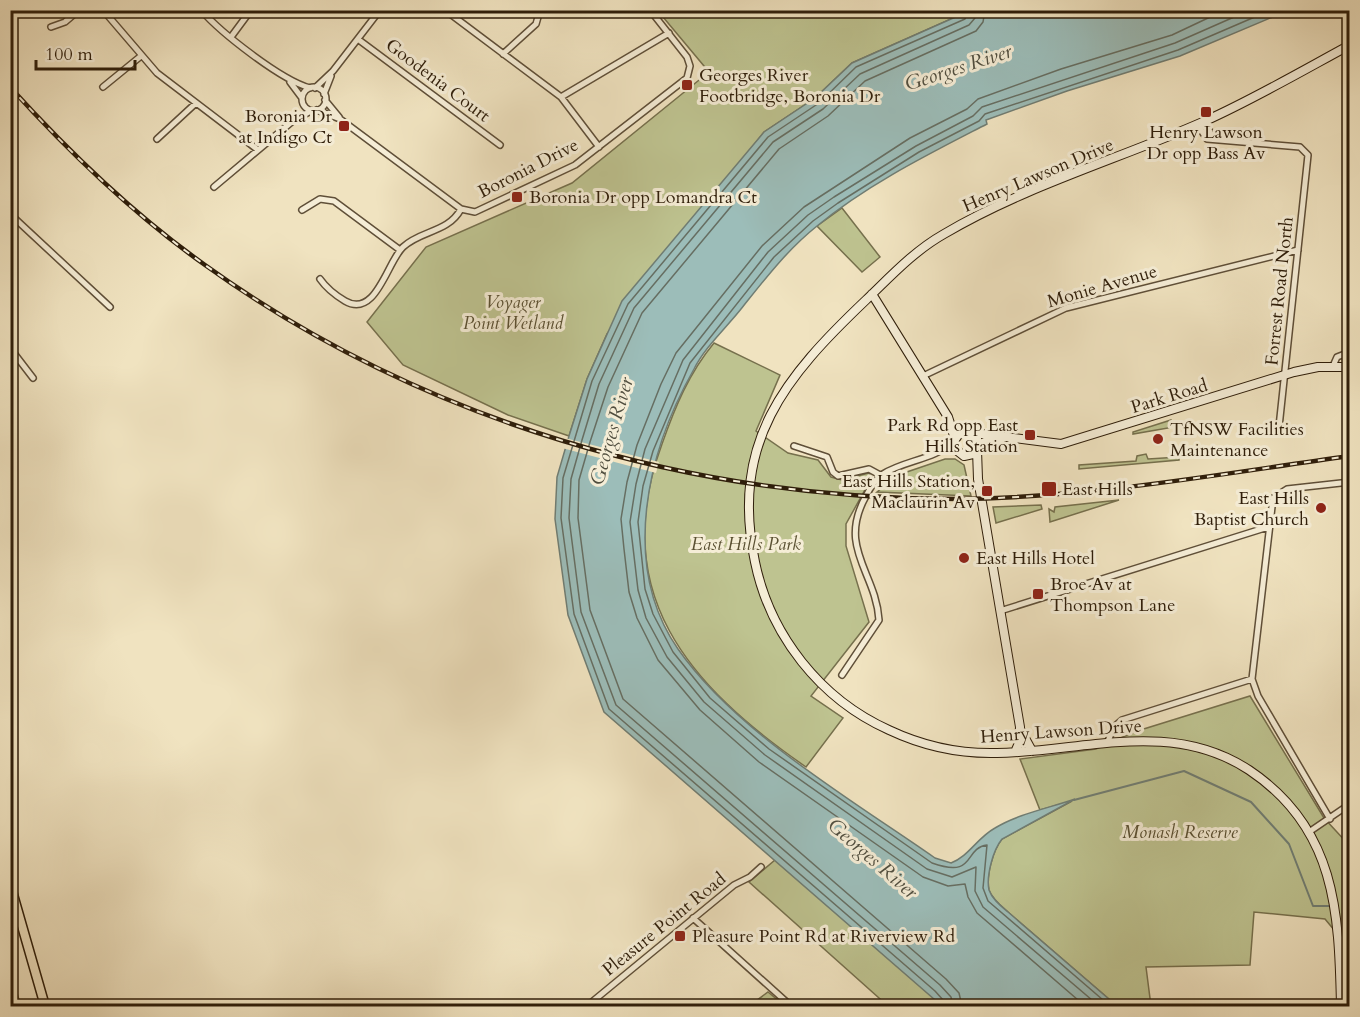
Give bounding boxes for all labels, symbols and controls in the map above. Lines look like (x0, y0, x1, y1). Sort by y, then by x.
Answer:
scale bar (36, 33, 135, 71)
street label: Goodenia Court (380, 33, 495, 128)
water label: Georges River (901, 37, 1016, 97)
text: 100 m (45, 42, 93, 67)
place label: Georges River Footbridge, Boronia Dr (699, 63, 881, 109)
marker: Georges River Footbridge, Boronia Dr (680, 78, 694, 92)
place label: Boronia Dr at Indigo Ct (239, 104, 332, 150)
marker: Henry Lawson Dr opp Bass Av (1199, 105, 1213, 119)
marker: Boronia Dr at Indigo Ct (337, 119, 351, 133)
place label: Henry Lawson Dr opp Bass Av (1147, 120, 1266, 166)
street label: Boronia Drive (474, 132, 583, 204)
street label: Henry Lawson Drive (959, 132, 1118, 219)
place label: Boronia Dr opp Lomandra Ct (529, 185, 757, 210)
marker: Boronia Dr opp Lomandra Ct (510, 190, 524, 204)
street label: Forrest Road North (1259, 215, 1300, 367)
street label: Monie Avenue (1044, 259, 1160, 314)
park label: Voyager Point Wetland (463, 290, 564, 336)
water label: Georges River (583, 373, 640, 488)
street label: Park Road (1128, 373, 1211, 420)
place label: Park Rd opp East Hills Station (887, 413, 1019, 459)
place label: TfNSW Facilities Maintenance (1170, 417, 1304, 463)
marker: Park Rd opp East Hills Station (1023, 428, 1037, 442)
marker: TfNSW Facilities Maintenance (1151, 432, 1165, 446)
place label: East Hills Station, Maclaurin Av (842, 469, 976, 515)
place label: East Hills (1062, 477, 1133, 502)
marker: East Hills (1040, 480, 1058, 498)
marker: East Hills Station, Maclaurin Av (980, 484, 994, 498)
place label: East Hills Baptist Church (1194, 486, 1309, 532)
marker: East Hills Baptist Church (1314, 501, 1328, 515)
park label: East Hills Park (691, 532, 801, 557)
place label: East Hills Hotel (976, 546, 1095, 571)
marker: East Hills Hotel (957, 551, 971, 565)
place label: Broe Av at Thompson Lane (1050, 572, 1176, 618)
marker: Broe Av at Thompson Lane (1031, 587, 1045, 601)
street label: Henry Lawson Drive (979, 713, 1143, 750)
water label: Georges River (822, 812, 924, 906)
park label: Monash Reserve (1122, 820, 1239, 845)
street label: Pleasure Point Road (597, 866, 732, 982)
place label: Pleasure Point Rd at Riverview Rd (692, 924, 955, 949)
marker: Pleasure Point Rd at Riverview Rd (673, 929, 687, 943)

